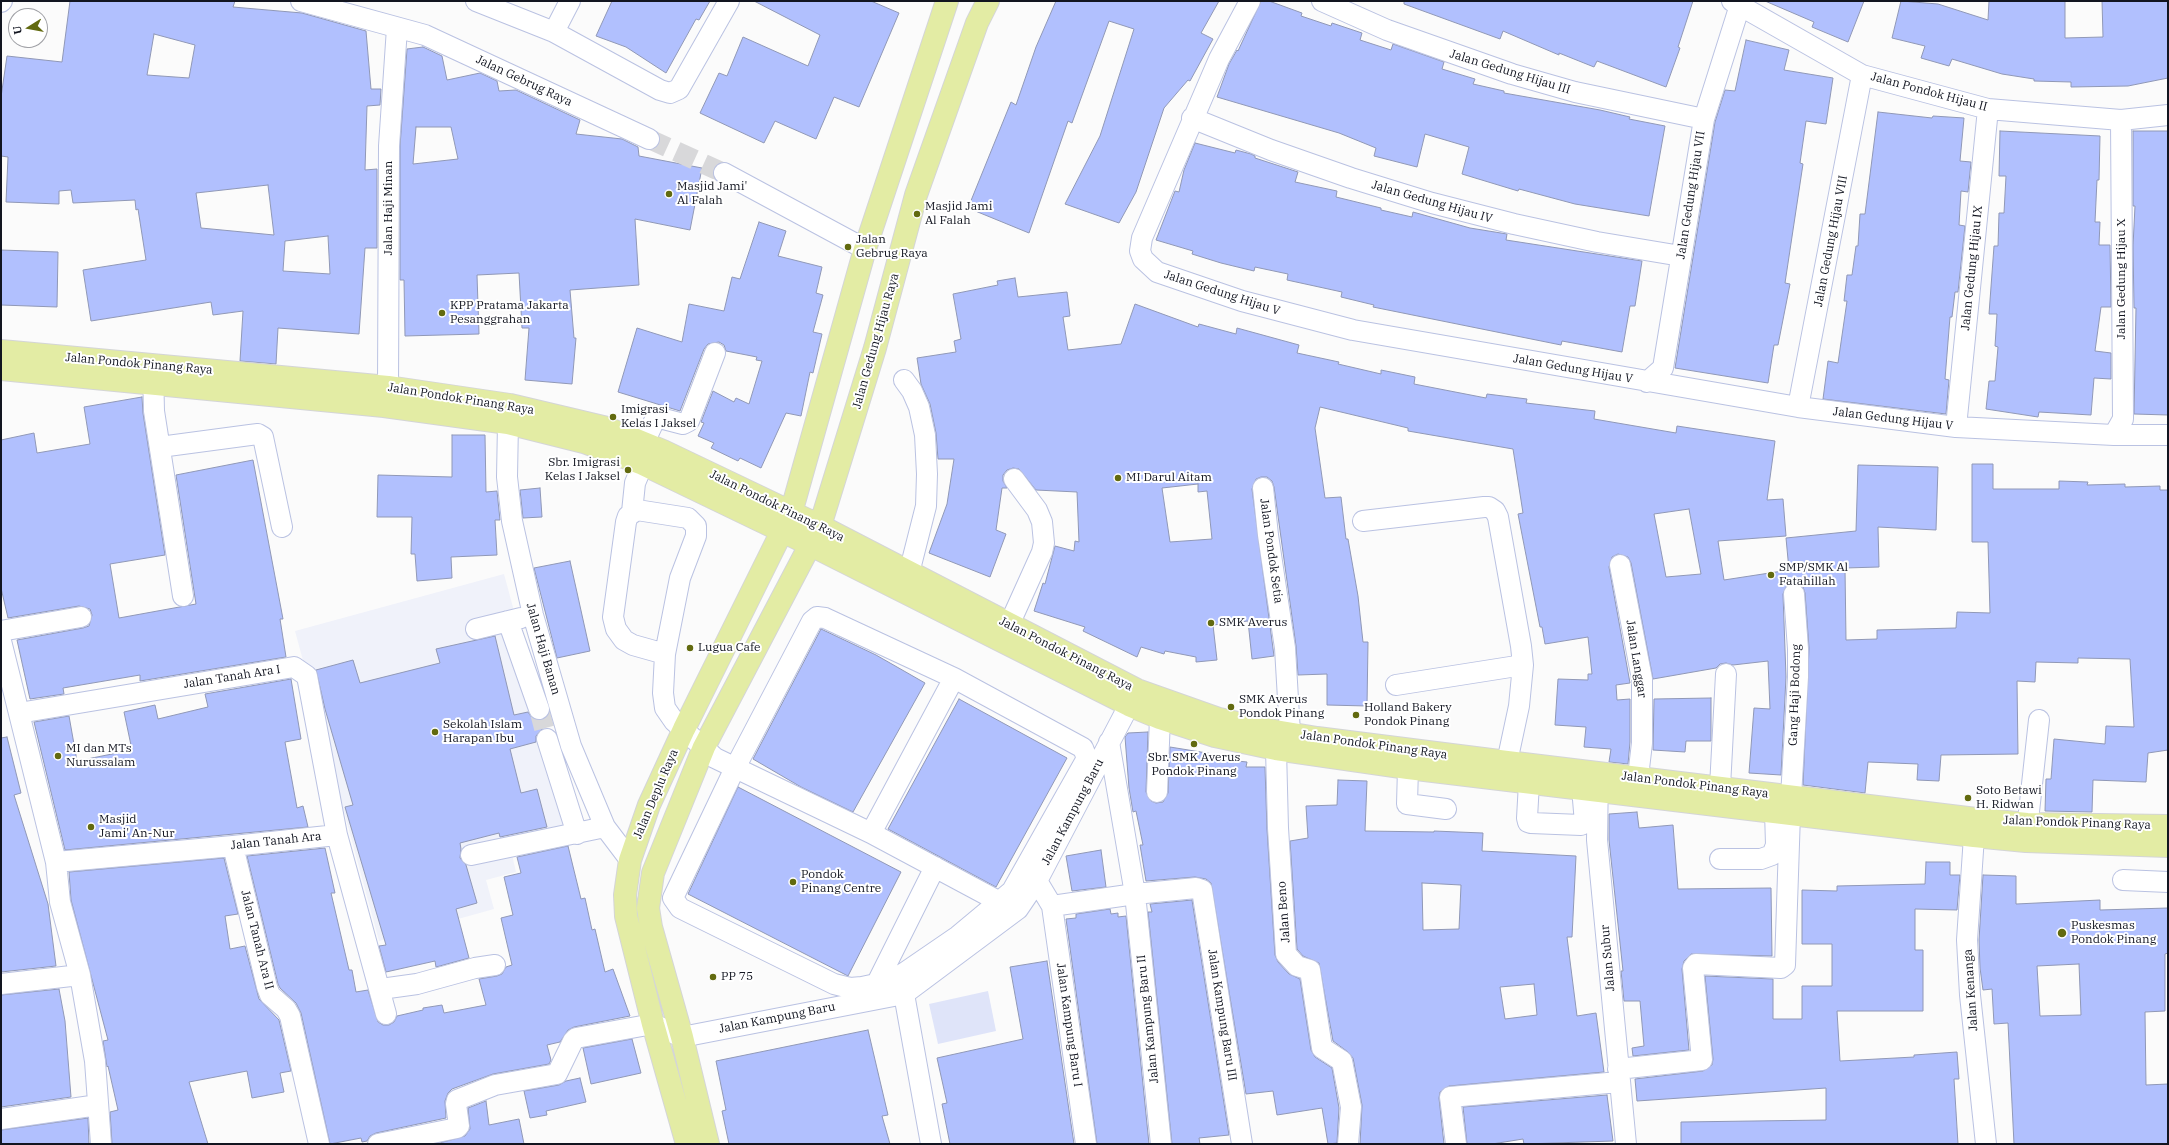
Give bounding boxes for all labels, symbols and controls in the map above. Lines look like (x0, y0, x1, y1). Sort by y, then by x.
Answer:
north arrow (8, 8, 48, 48)
text: U (10, 25, 25, 36)
street label: Jalan Gedung Hijau III (1448, 47, 1572, 97)
street label: Jalan Gebrug Raya (474, 52, 574, 110)
street label: Jalan Pondok Hijau II (1869, 70, 1989, 114)
street label: Jalan Gedung Hijau VII (1674, 130, 1708, 260)
street label: Jalan Haji Minan (382, 161, 396, 255)
street label: Jalan Gedung Hijau VIII (1811, 174, 1851, 308)
street label: Jalan Gedung Hijau IV (1370, 178, 1494, 226)
place label: Masjid Jami' Al Falah (677, 180, 747, 208)
marker: Masjid Jami' Al Falah (664, 189, 674, 199)
place label: Masjid Jami Al Falah (925, 200, 993, 228)
street label: Jalan Gedung Hijau IX (1958, 205, 1986, 331)
marker: Masjid Jami Al Falah (912, 209, 922, 219)
street label: Jalan Gedung Hijau X (2115, 218, 2129, 340)
place label: Jalan Gebrug Raya (856, 233, 928, 261)
marker: Jalan Gebrug Raya (843, 242, 853, 252)
street label: Jalan Gedung Hijau V (1162, 267, 1282, 319)
street label: Jalan Gedung Hijau Raya (850, 272, 902, 410)
place label: KPP Pratama Jakarta Pesanggrahan (450, 299, 569, 327)
marker: KPP Pratama Jakarta Pesanggrahan (437, 308, 447, 318)
street label: Jalan Pondok Pinang Raya (65, 350, 213, 378)
street label: Jalan Gedung Hijau V (1512, 351, 1634, 387)
street label: Jalan Pondok Pinang Raya (387, 380, 535, 418)
place label: Imigrasi Kelas I Jaksel (621, 403, 696, 431)
street label: Jalan Gedung Hijau V (1832, 404, 1954, 434)
marker: Imigrasi Kelas I Jaksel (608, 412, 618, 422)
place label: Sbr. Imigrasi Kelas I Jaksel (545, 456, 620, 484)
marker: Sbr. Imigrasi Kelas I Jaksel (623, 465, 633, 475)
street label: Jalan Pondok Pinang Raya (707, 467, 847, 545)
place label: MI Darul Aitam (1126, 471, 1212, 485)
marker: MI Darul Aitam (1113, 473, 1123, 483)
street label: Jalan Pondok Setia (1256, 497, 1286, 605)
place label: SMP/SMK Al Fatahillah (1779, 561, 1848, 589)
marker: SMP/SMK Al Fatahillah (1766, 570, 1776, 580)
street label: Jalan Haji Banan (523, 601, 563, 697)
street label: Jalan Pondok Pinang Raya (997, 614, 1135, 694)
place label: SMK Averus (1219, 616, 1287, 630)
marker: SMK Averus (1206, 618, 1216, 628)
street label: Jalan Langgar (1623, 619, 1649, 699)
place label: Lugua Cafe (698, 641, 760, 655)
marker: Lugua Cafe (685, 643, 695, 653)
street label: Gang Haji Bodong (1786, 644, 1804, 746)
street label: Jalan Tanah Ara I (182, 662, 282, 692)
place label: SMK Averus Pondok Pinang (1239, 693, 1324, 721)
place label: Holland Bakery Pondok Pinang (1364, 701, 1452, 729)
marker: SMK Averus Pondok Pinang (1226, 702, 1236, 712)
marker: Holland Bakery Pondok Pinang (1351, 710, 1361, 720)
place label: Sekolah Islam Harapan Ibu (443, 718, 522, 746)
marker: Sekolah Islam Harapan Ibu (430, 727, 440, 737)
street label: Jalan Pondok Pinang Raya (1300, 728, 1448, 762)
marker: Sbr. SMK Averus Pondok Pinang (1189, 739, 1199, 749)
place label: MI dan MTs Nurussalam (66, 742, 136, 770)
street label: Jalan Deplu Raya (631, 747, 681, 841)
marker: MI dan MTs Nurussalam (53, 751, 63, 761)
place label: Sbr. SMK Averus Pondok Pinang (1148, 751, 1240, 779)
street label: Jalan Kampung Baru (1039, 756, 1107, 868)
street label: Jalan Pondok Pinang Raya (1621, 769, 1769, 801)
place label: Soto Betawi H. Ridwan (1976, 784, 2042, 812)
marker: Soto Betawi H. Ridwan (1963, 793, 1973, 803)
place label: Masjid Jami' An-Nur (99, 813, 175, 841)
street label: Jalan Pondok Pinang Raya (2003, 813, 2151, 833)
marker: Masjid Jami' An-Nur (86, 822, 96, 832)
street label: Jalan Tanah Ara (230, 829, 322, 853)
place label: Pondok Pinang Centre (801, 868, 881, 896)
marker: Pondok Pinang Centre (788, 877, 798, 887)
street label: Jalan Beno (1275, 881, 1293, 943)
street label: Jalan Tanah Ara II (238, 889, 276, 991)
place label: Puskesmas Pondok Pinang (2071, 919, 2156, 947)
street label: Jalan Subur (1598, 924, 1618, 992)
marker: Puskesmas Pondok Pinang (2056, 927, 2068, 939)
street label: Jalan Kampung Baru III (1204, 948, 1240, 1082)
street label: Jalan Kenanga (1961, 949, 1981, 1031)
street label: Jalan Kampung Baru II (1134, 954, 1162, 1084)
street label: Jalan Kampung Baru I (1053, 962, 1085, 1088)
place label: PP 75 (721, 970, 753, 984)
marker: PP 75 (708, 972, 718, 982)
street label: Jalan Kampung Baru (718, 1000, 836, 1036)

